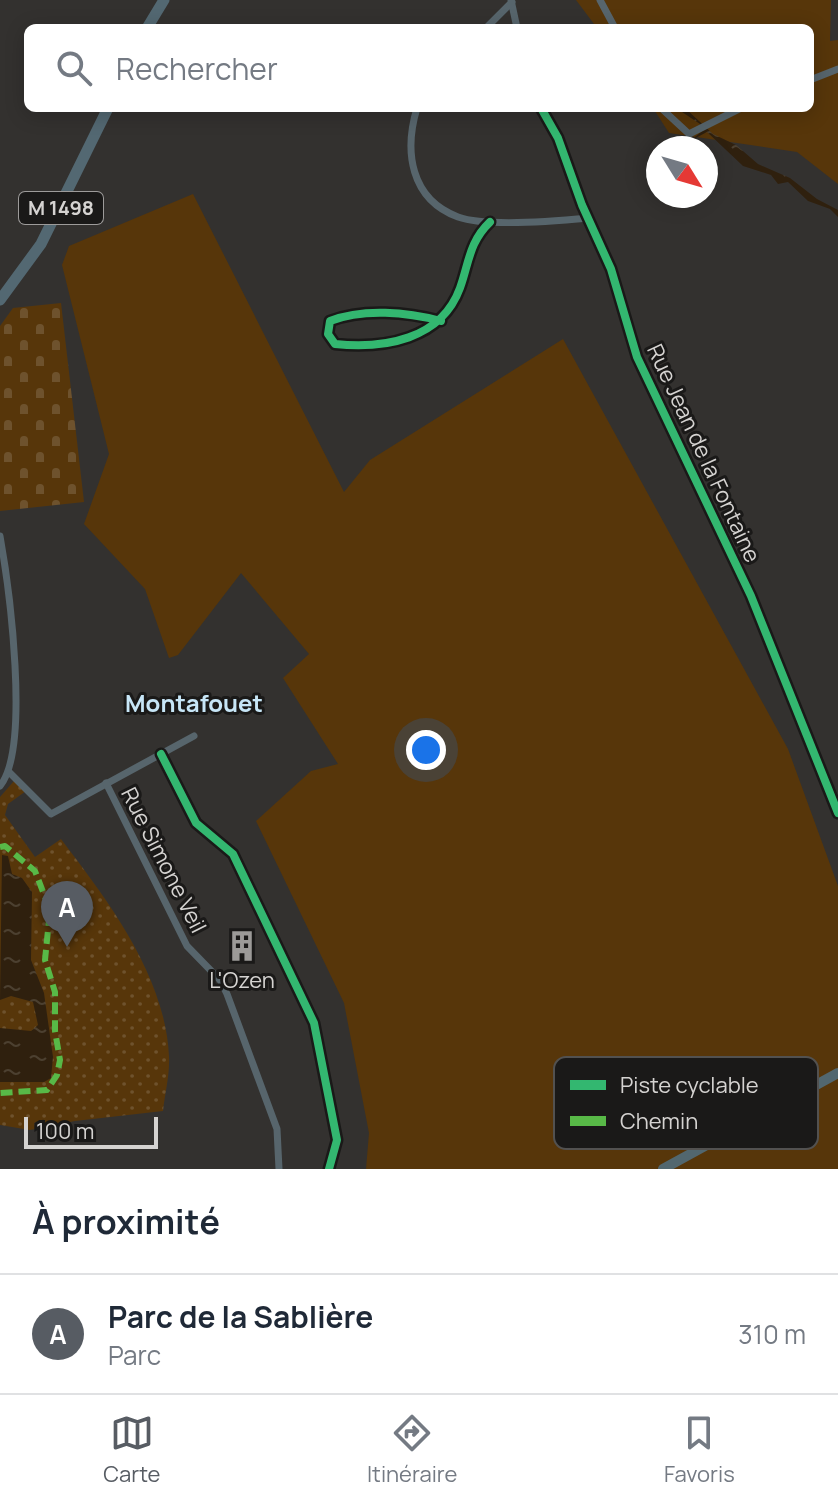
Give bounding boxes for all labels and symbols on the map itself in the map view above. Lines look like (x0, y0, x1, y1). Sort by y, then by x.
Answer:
north arrow (646, 136, 718, 208)
road number: M 1498 (19, 192, 103, 224)
street label: Rue Jean de la Fontaine (640, 339, 768, 567)
district label: Montafouet (125, 686, 263, 719)
your location (406, 730, 446, 770)
street label: Rue Simone Veil (114, 782, 214, 938)
pin: A (41, 881, 93, 947)
building icon: L'Ozen (225, 929, 259, 963)
place label: L'Ozen (209, 965, 275, 995)
legend (554, 1057, 818, 1149)
text: Piste cyclable (620, 1070, 759, 1100)
text: Chemin (620, 1106, 698, 1136)
scale bar (24, 1113, 158, 1149)

